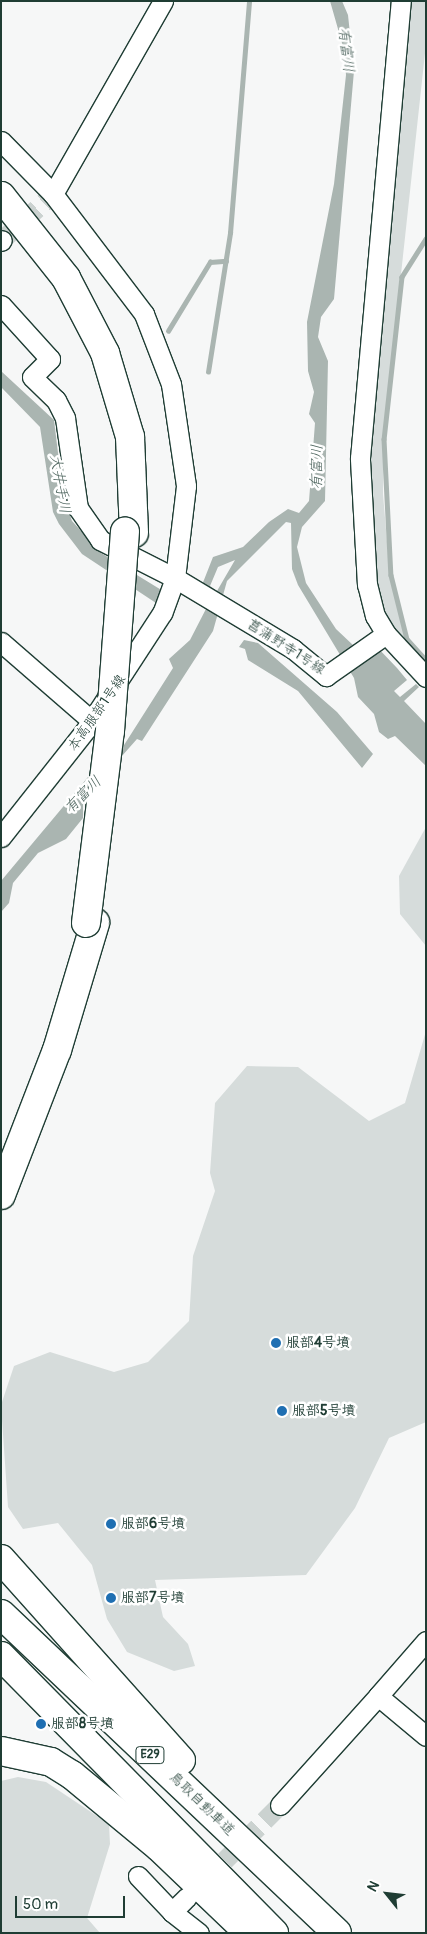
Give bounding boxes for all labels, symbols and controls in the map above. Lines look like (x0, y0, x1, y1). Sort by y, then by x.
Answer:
water label: 有富川 (334, 27, 358, 73)
water label: 有富川 (308, 444, 326, 490)
water label: 大井手川 (46, 453, 74, 515)
street label: 菖蒲野寺1号線 (244, 616, 328, 678)
street label: 本高服部1号線 (64, 672, 130, 754)
water label: 有富川 (61, 773, 105, 817)
place label: 服部4号墳 (286, 1335, 350, 1351)
marker: 服部4号墳 (270, 1337, 282, 1349)
place label: 服部5号墳 (292, 1403, 356, 1419)
marker: 服部5号墳 (276, 1405, 288, 1417)
place label: 服部6号墳 (121, 1516, 185, 1532)
marker: 服部6号墳 (105, 1518, 117, 1530)
place label: 服部7号墳 (121, 1590, 184, 1606)
marker: 服部7号墳 (105, 1592, 117, 1604)
place label: 服部8号墳 (51, 1716, 114, 1732)
marker: 服部8号墳 (35, 1718, 47, 1730)
road number: E29 (135, 1746, 165, 1764)
street label: 鳥取自動車道 (166, 1769, 238, 1839)
north arrow (362, 1869, 412, 1919)
text: N (364, 1878, 383, 1895)
scale bar (18, 1886, 128, 1918)
text: 50 m (23, 1895, 58, 1914)

